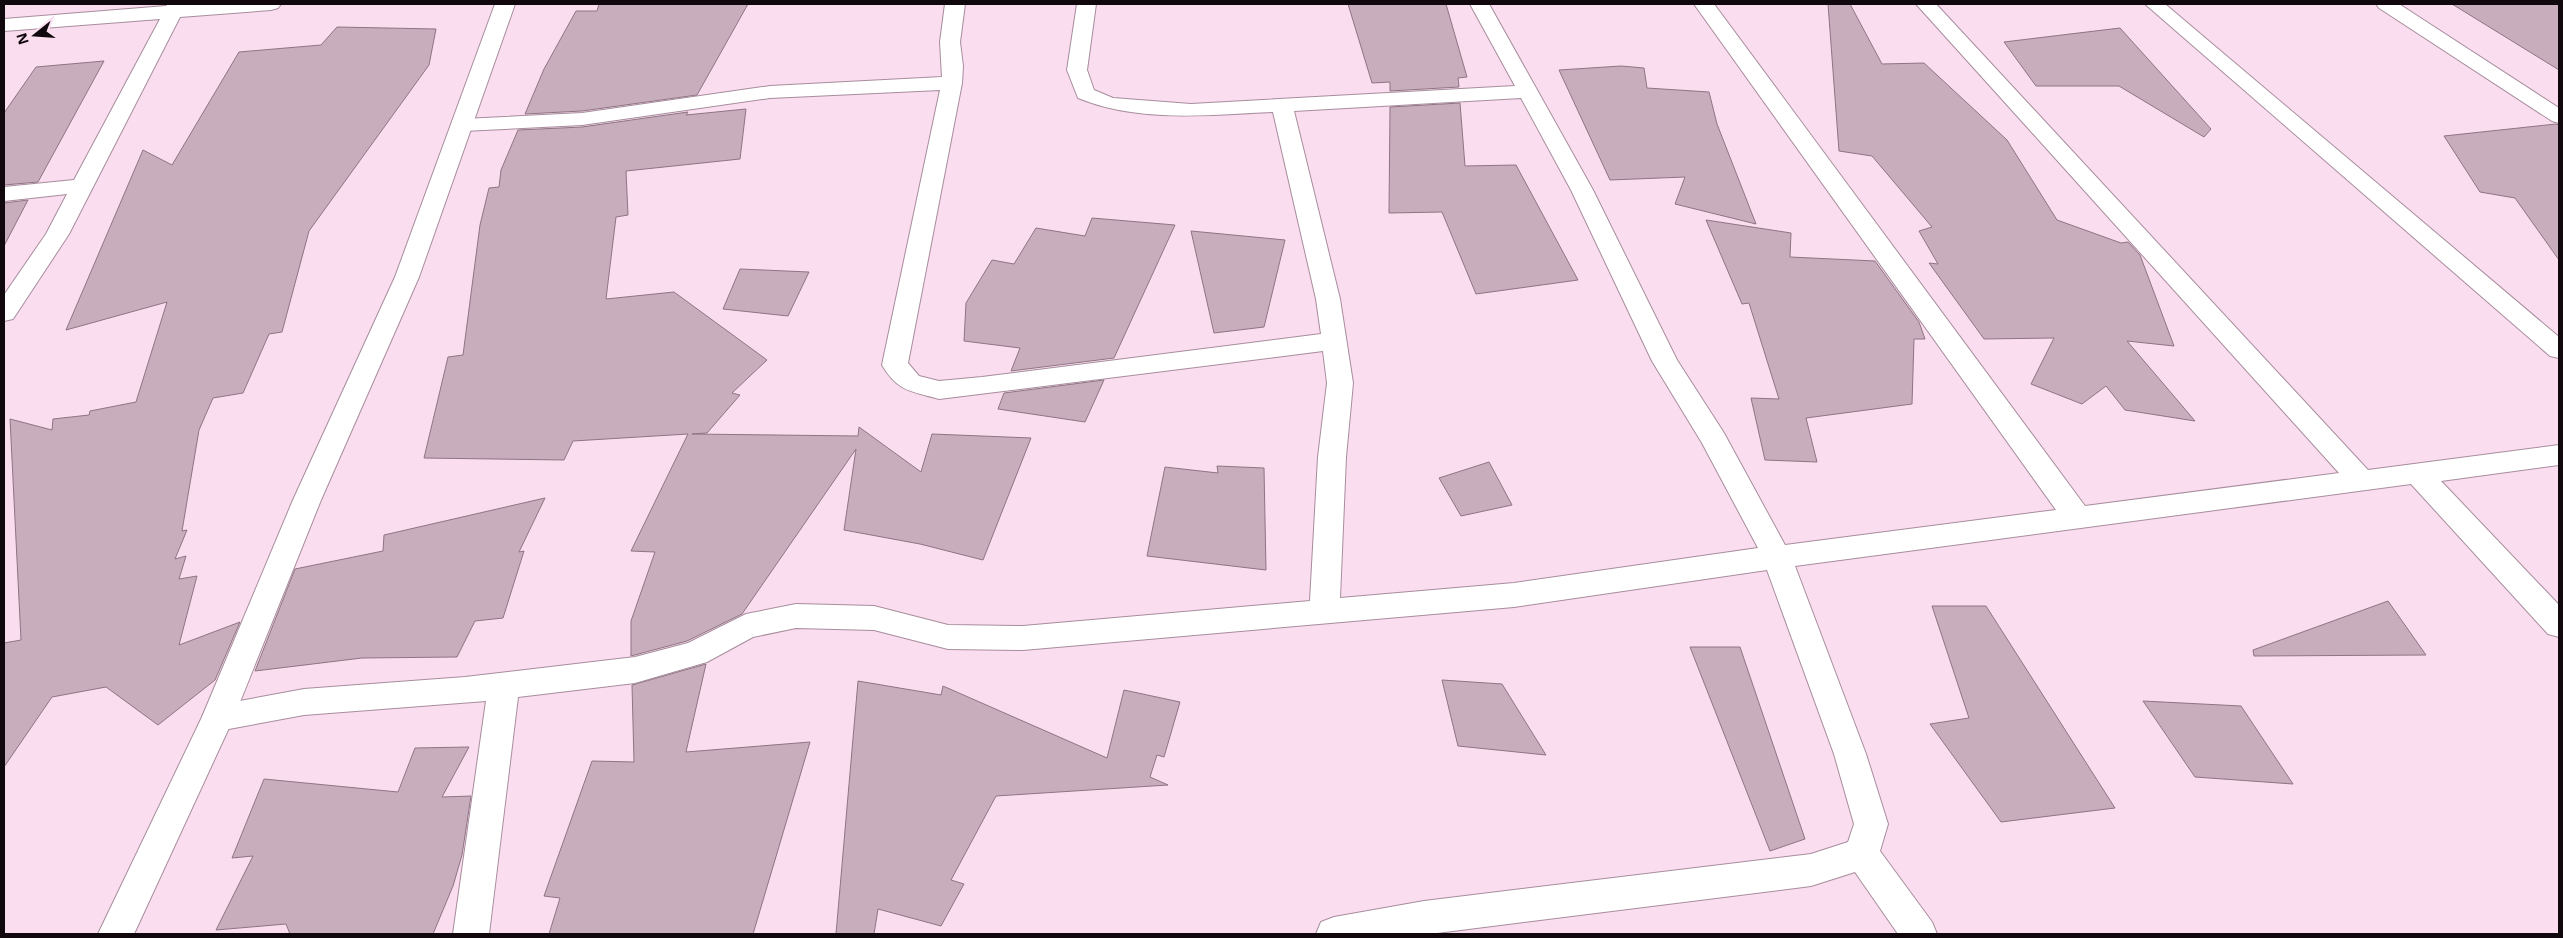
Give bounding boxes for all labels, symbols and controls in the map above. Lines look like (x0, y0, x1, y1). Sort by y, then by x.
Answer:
north arrow (10, 10, 60, 60)
text: N (11, 31, 33, 47)

